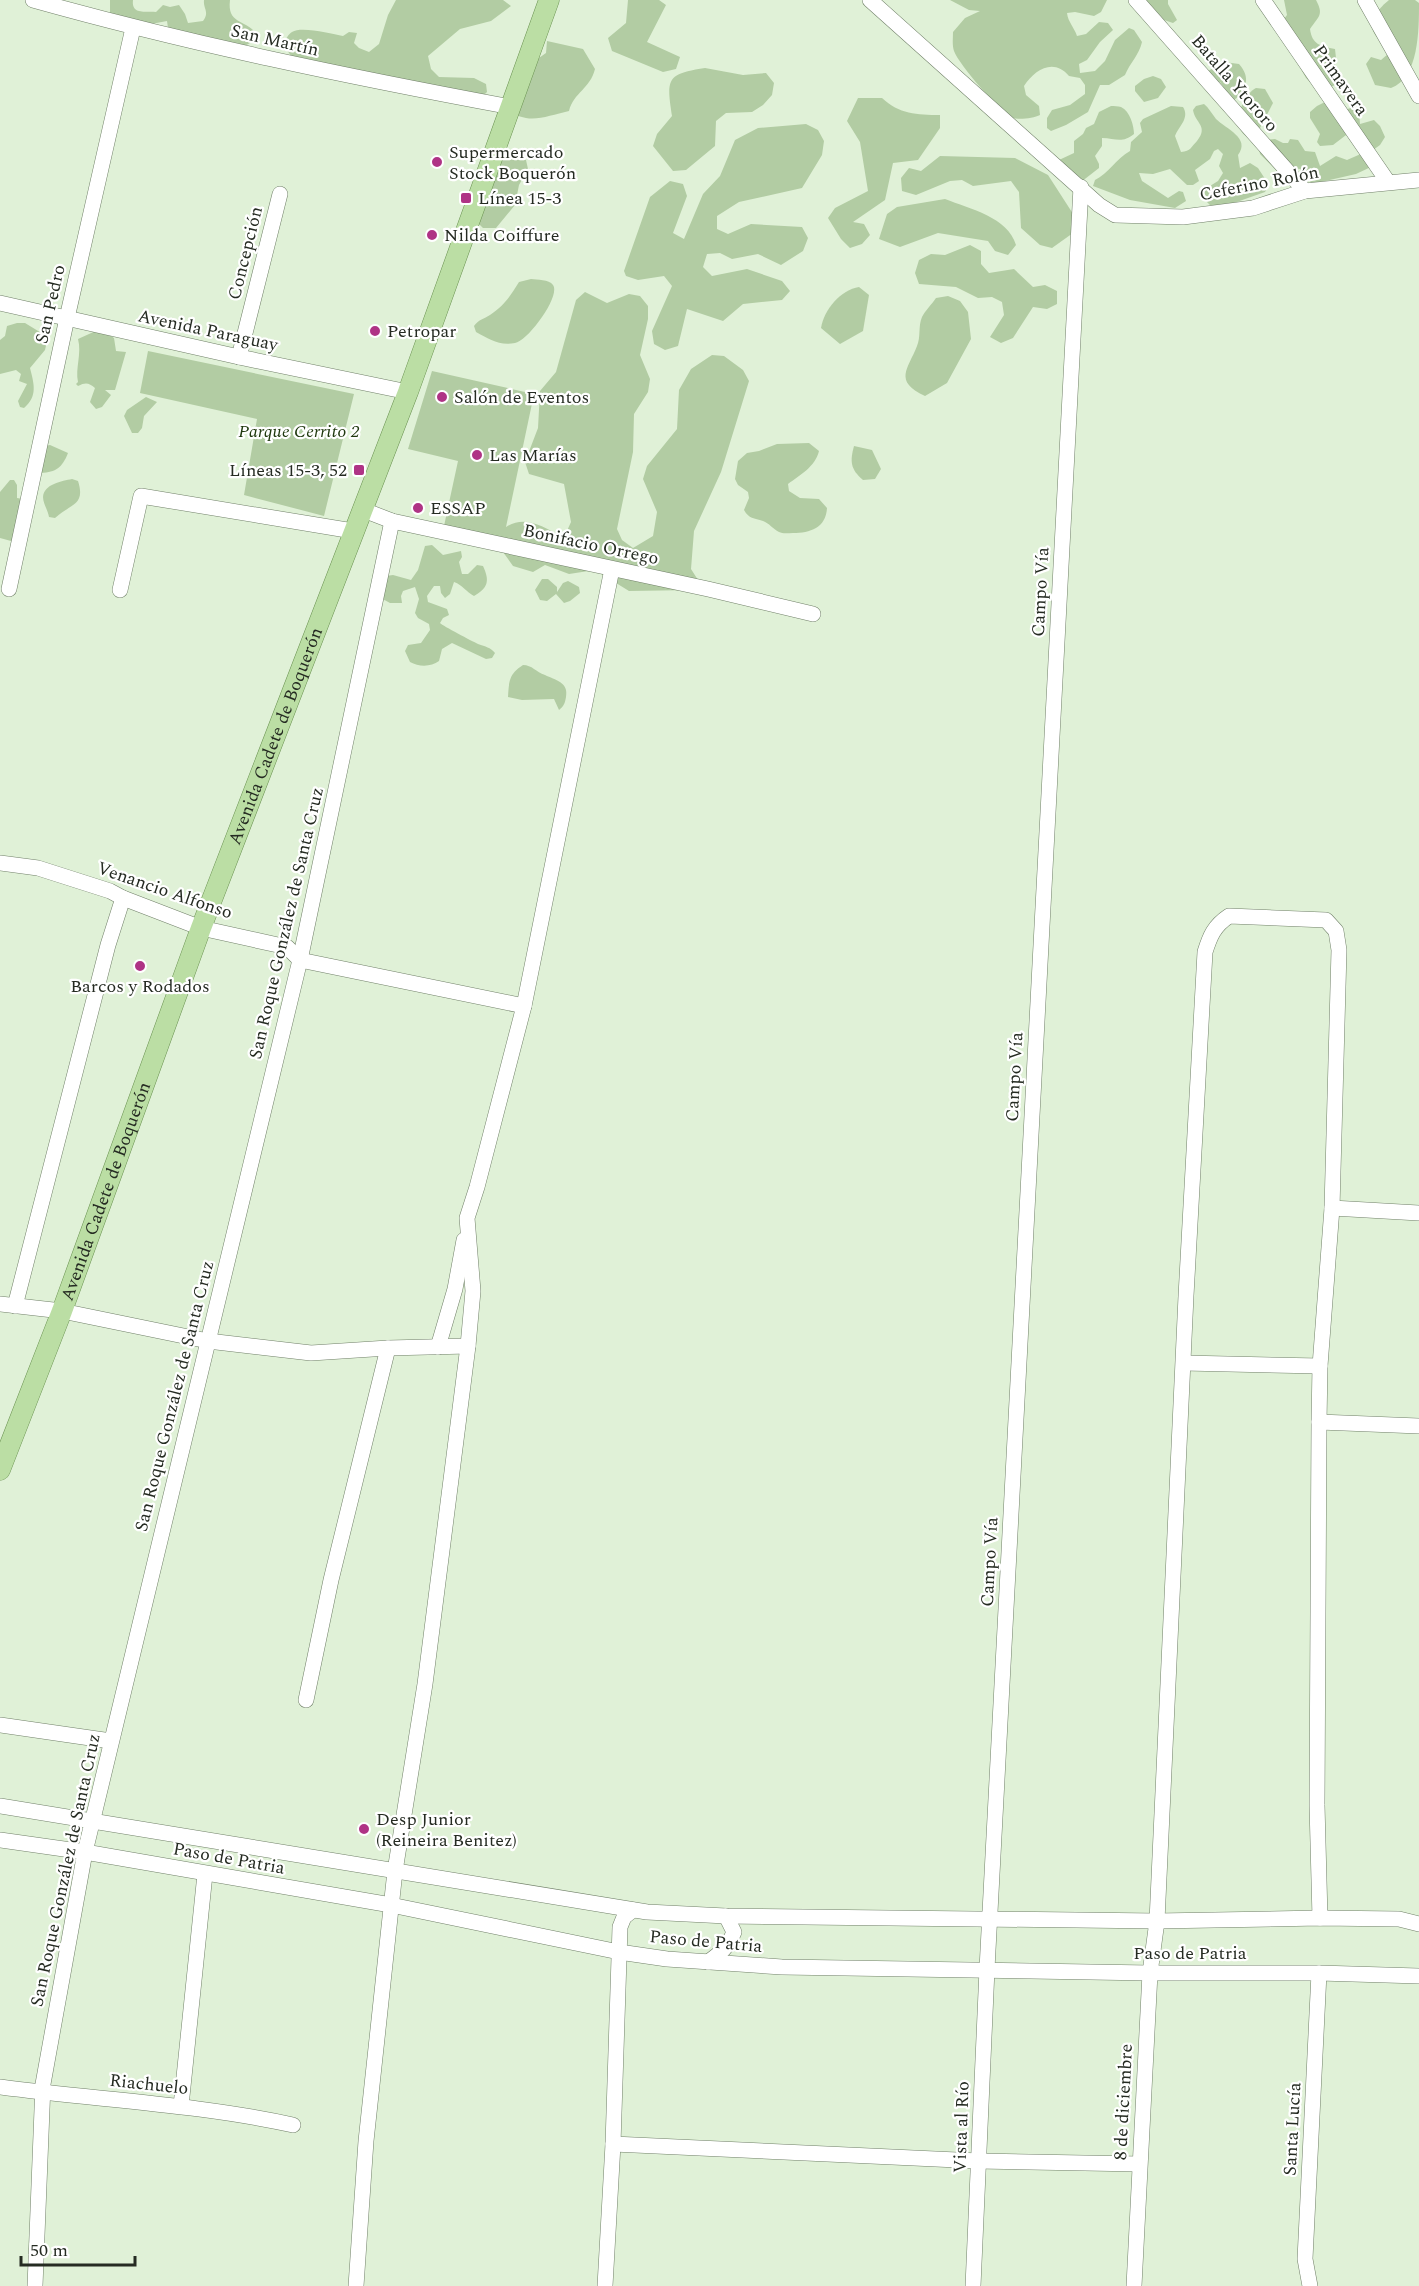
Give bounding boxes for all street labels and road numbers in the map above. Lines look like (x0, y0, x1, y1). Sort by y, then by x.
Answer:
street label: San Martín (228, 17, 321, 64)
street label: Batalla Ytororo (1185, 29, 1285, 138)
street label: Primavera (1306, 39, 1375, 122)
street label: Ceferino Rolón (1197, 159, 1321, 208)
street label: Concepción (221, 204, 270, 303)
street label: San Pedro (28, 262, 73, 346)
street label: Avenida Paraguay (135, 302, 282, 359)
street label: Bonifacio Orrego (521, 517, 661, 572)
street label: Campo Vía (1025, 546, 1056, 637)
street label: Avenida Cadete de Boquerón (221, 623, 330, 849)
street label: San Roque González de Santa Cruz (242, 784, 331, 1062)
street label: Venancio Alfonso (93, 855, 236, 926)
street label: Campo Vía (999, 1031, 1030, 1122)
street label: Avenida Cadete de Boquerón (54, 1078, 158, 1305)
street label: San Roque González de Santa Cruz (128, 1258, 221, 1534)
street label: Campo Vía (974, 1516, 1005, 1607)
street label: San Roque González de Santa Cruz (23, 1731, 108, 2009)
street label: Paso de Patria (171, 1835, 287, 1882)
street label: Paso de Patria (648, 1923, 764, 1960)
street label: Paso de Patria (1133, 1940, 1247, 1967)
street label: 8 de diciembre (1107, 2043, 1140, 2161)
street label: Riachuelo (108, 2067, 190, 2102)
street label: Vista al Río (946, 2081, 977, 2173)
street label: Santa Lucía (1277, 2081, 1308, 2176)

